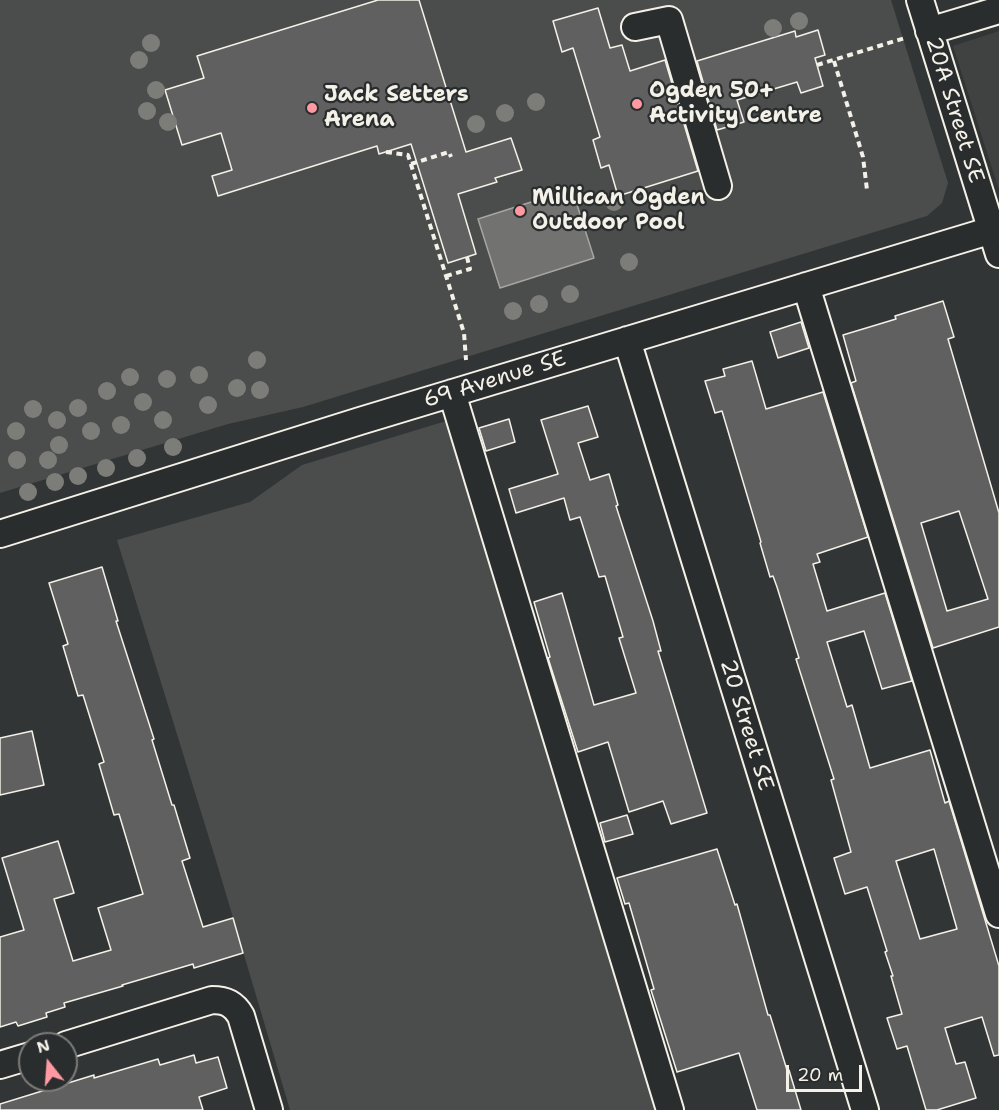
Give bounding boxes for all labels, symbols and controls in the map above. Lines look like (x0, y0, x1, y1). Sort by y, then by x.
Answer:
street label: 20A Street SE (919, 34, 989, 186)
place label: Ogden 50+ Activity Centre (649, 78, 822, 130)
place label: Jack Setters Arena (324, 82, 469, 134)
marker: Ogden 50+ Activity Centre (630, 97, 644, 111)
marker: Jack Setters Arena (305, 101, 319, 115)
place label: Millican Ogden Outdoor Pool (532, 185, 705, 236)
marker: Millican Ogden Outdoor Pool (513, 204, 527, 218)
street label: 69 Avenue SE (421, 346, 569, 414)
street label: 20 Street SE (714, 656, 778, 794)
north arrow (18, 1032, 78, 1092)
text: N (34, 1034, 52, 1058)
scale bar (789, 1053, 866, 1091)
text: 20 m (797, 1063, 843, 1087)

